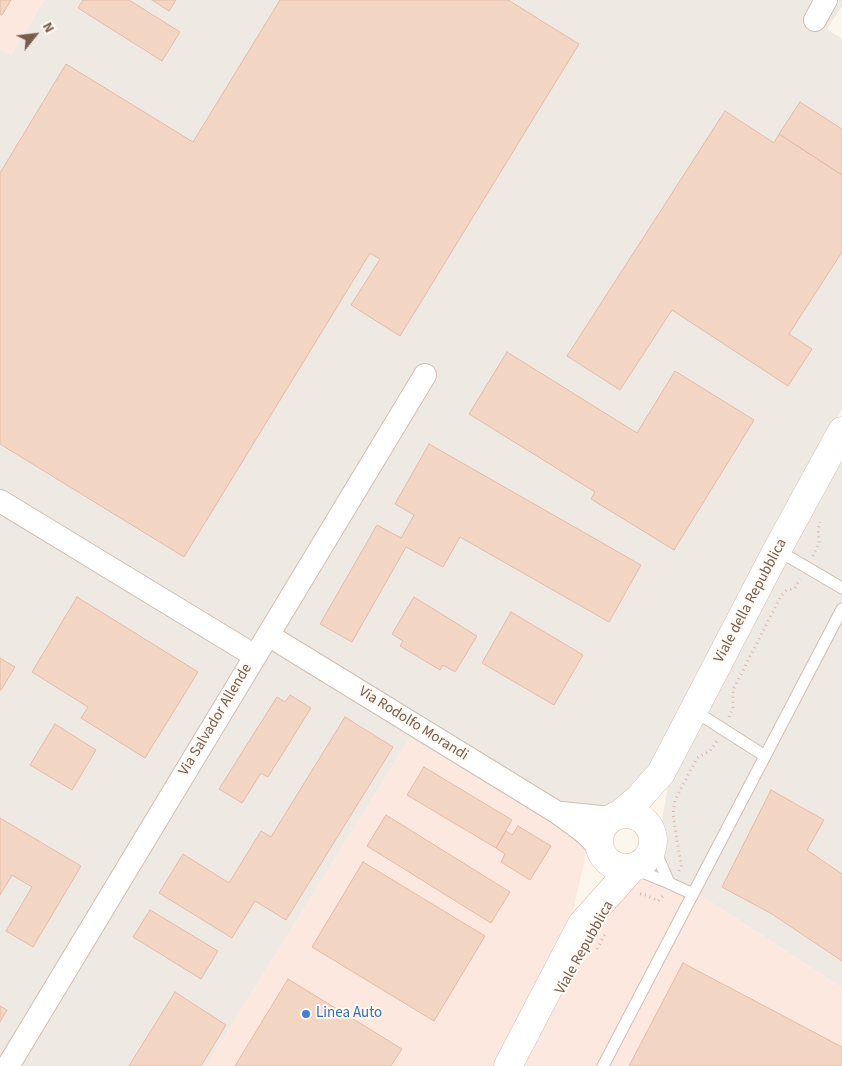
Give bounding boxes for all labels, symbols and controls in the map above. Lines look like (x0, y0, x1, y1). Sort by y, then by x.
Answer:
north arrow (10, 10, 60, 60)
text: N (37, 19, 59, 37)
street label: Viale della Repubblica (711, 536, 791, 666)
street label: Via Salvador Allende (175, 661, 257, 779)
street label: Via Rodolfo Morandi (355, 683, 471, 765)
street label: Viale Repubblica (552, 898, 618, 998)
place label: Linea Auto (316, 1005, 382, 1023)
marker: Linea Auto (300, 1008, 312, 1020)

